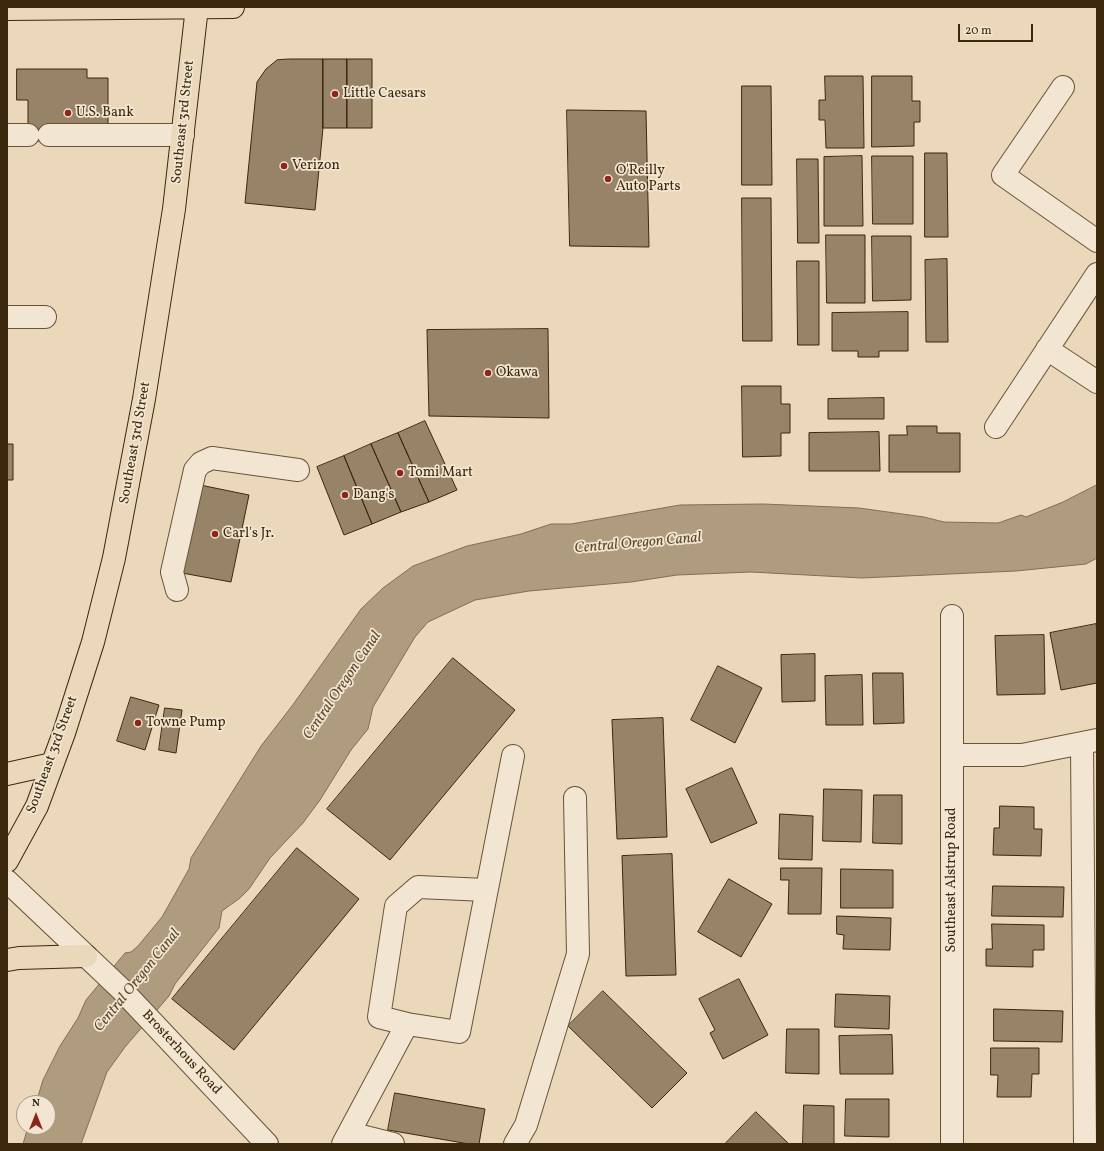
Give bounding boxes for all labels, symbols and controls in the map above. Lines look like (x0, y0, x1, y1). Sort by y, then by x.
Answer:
scale bar (960, 16, 1035, 42)
text: 20 m (965, 23, 992, 39)
street label: Southeast 3rd Street (169, 59, 199, 185)
place label: Little Caesars (343, 86, 426, 102)
marker: Little Caesars (330, 89, 340, 99)
place label: U.S. Bank (76, 105, 134, 121)
marker: U.S. Bank (63, 108, 73, 118)
place label: Verizon (292, 158, 340, 174)
marker: Verizon (279, 161, 289, 171)
place label: O'Reilly Auto Parts (616, 163, 680, 196)
marker: O'Reilly Auto Parts (603, 174, 613, 184)
place label: Okawa (496, 365, 538, 381)
marker: Okawa (483, 368, 493, 378)
street label: Southeast 3rd Street (117, 380, 155, 506)
place label: Tomi Mart (408, 465, 473, 481)
marker: Tomi Mart (395, 468, 405, 478)
place label: Dang's (353, 487, 394, 503)
marker: Dang's (340, 490, 350, 500)
place label: Carl's Jr. (223, 526, 274, 542)
marker: Carl's Jr. (210, 529, 220, 539)
water label: Central Oregon Canal (574, 529, 702, 559)
water label: Central Oregon Canal (300, 628, 386, 744)
street label: Southeast 3rd Street (24, 694, 82, 816)
place label: Towne Pump (146, 715, 226, 731)
marker: Towne Pump (133, 718, 143, 728)
street label: Southeast Alstrup Road (944, 808, 960, 952)
water label: Central Oregon Canal (91, 926, 185, 1036)
street label: Brosterhous Road (138, 1007, 224, 1099)
north arrow (16, 1095, 56, 1135)
text: N (32, 1096, 40, 1111)

